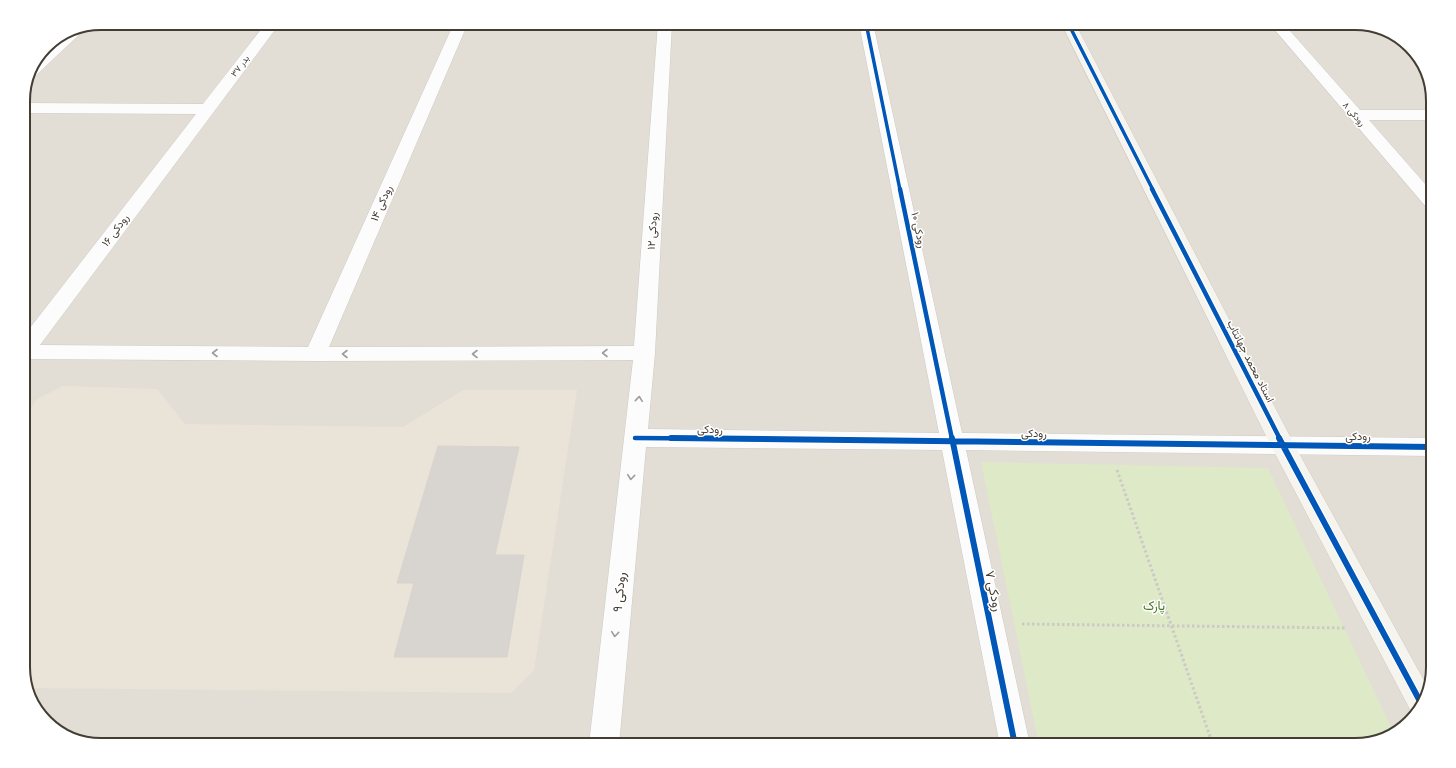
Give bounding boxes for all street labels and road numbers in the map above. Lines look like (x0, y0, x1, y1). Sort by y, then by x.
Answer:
street label: بدر ۳۷ (228, 52, 252, 79)
street label: رودکی ۸ (1340, 99, 1368, 129)
street label: رودکی ۱۴ (366, 182, 396, 224)
street label: رودکی ۱۶ (97, 210, 133, 250)
street label: رودکی ۱۲ (643, 211, 661, 250)
street label: رودکی ۱۰ (907, 211, 931, 250)
street label: استاد محمد جهانتاب (1223, 317, 1279, 405)
street label: رودکی (697, 421, 723, 437)
street label: رودکی (1021, 425, 1047, 441)
street label: رودکی (1345, 428, 1371, 444)
street label: رودکی ۷ (980, 569, 1008, 613)
street label: رودکی ۹ (607, 571, 631, 613)

